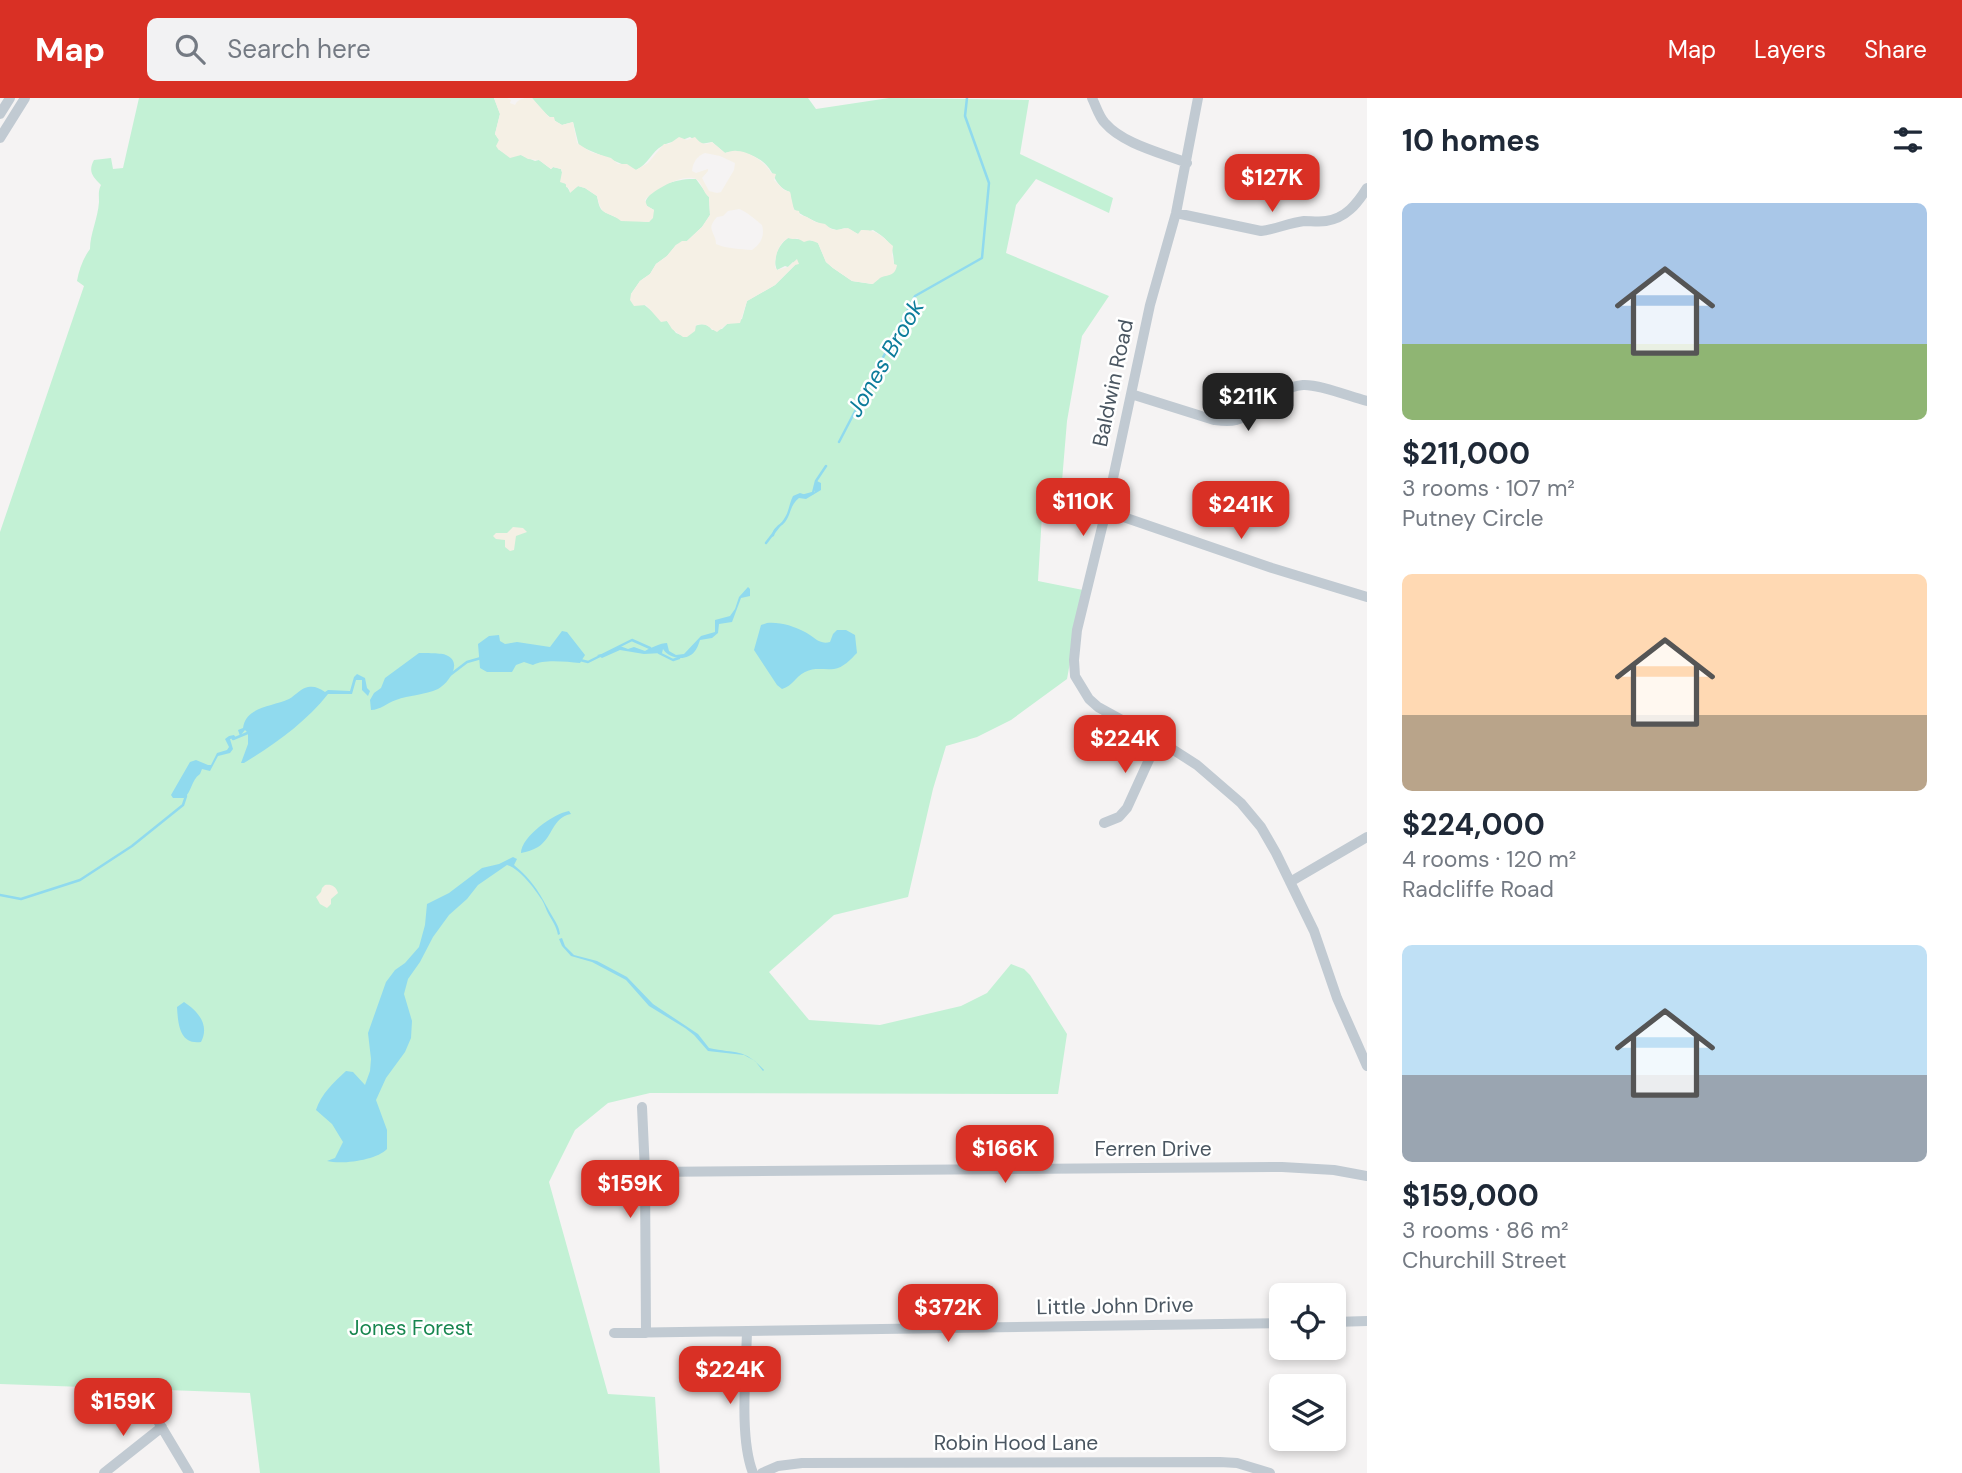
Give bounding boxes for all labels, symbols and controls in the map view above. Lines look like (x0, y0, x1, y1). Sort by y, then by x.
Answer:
search box (147, 18, 637, 81)
text: Map (35, 28, 105, 71)
icon: search (171, 30, 209, 68)
text: Search here (227, 32, 371, 66)
text: Map (1668, 34, 1716, 65)
text: Layers (1754, 34, 1826, 65)
text: Share (1864, 34, 1927, 65)
text: 10 homes (1402, 121, 1540, 160)
icon: filters (1889, 121, 1927, 159)
pin: $127K (1223, 155, 1321, 214)
text: $127K (1241, 162, 1303, 192)
icon: home (1602, 248, 1728, 374)
water label: Jones Brook (839, 294, 931, 422)
street label: Baldwin Road (1086, 317, 1140, 449)
pin: $211K (1199, 374, 1297, 433)
text: $211K (1219, 381, 1277, 411)
text: $211,000 (1402, 434, 1530, 473)
text: 3 rooms · 107 m² (1402, 473, 1575, 503)
pin: $110K (1034, 478, 1132, 538)
pin: $241K (1192, 482, 1290, 541)
text: $110K (1052, 486, 1114, 516)
text: $241K (1208, 489, 1274, 519)
text: Putney Circle (1402, 503, 1544, 533)
icon: home (1602, 619, 1728, 745)
pin: $224K (1076, 716, 1174, 775)
text: $224K (1090, 723, 1160, 753)
text: $224,000 (1402, 805, 1545, 844)
text: 4 rooms · 120 m² (1402, 844, 1576, 874)
text: Radcliffe Road (1402, 874, 1554, 904)
icon: home (1602, 990, 1728, 1116)
pin: $166K (956, 1126, 1054, 1185)
text: $166K (972, 1133, 1038, 1163)
street label: Ferren Drive (1094, 1135, 1212, 1163)
pin: $159K (581, 1160, 679, 1220)
text: $159K (597, 1168, 663, 1198)
text: $159,000 (1402, 1176, 1539, 1215)
text: 3 rooms · 86 m² (1402, 1215, 1569, 1245)
text: Churchill Street (1402, 1245, 1566, 1275)
map controls (1269, 1283, 1346, 1451)
button: locate (1269, 1283, 1346, 1360)
pin: $372K (899, 1284, 997, 1344)
street label: Little John Drive (1036, 1291, 1194, 1321)
text: $372K (914, 1292, 982, 1322)
park label: Jones Forest (349, 1314, 473, 1342)
pin: $224K (681, 1346, 779, 1406)
text: $224K (695, 1354, 765, 1384)
button: layers (1269, 1374, 1346, 1451)
pin: $159K (74, 1378, 172, 1438)
text: $159K (90, 1386, 156, 1416)
street label: Robin Hood Lane (934, 1429, 1098, 1457)

